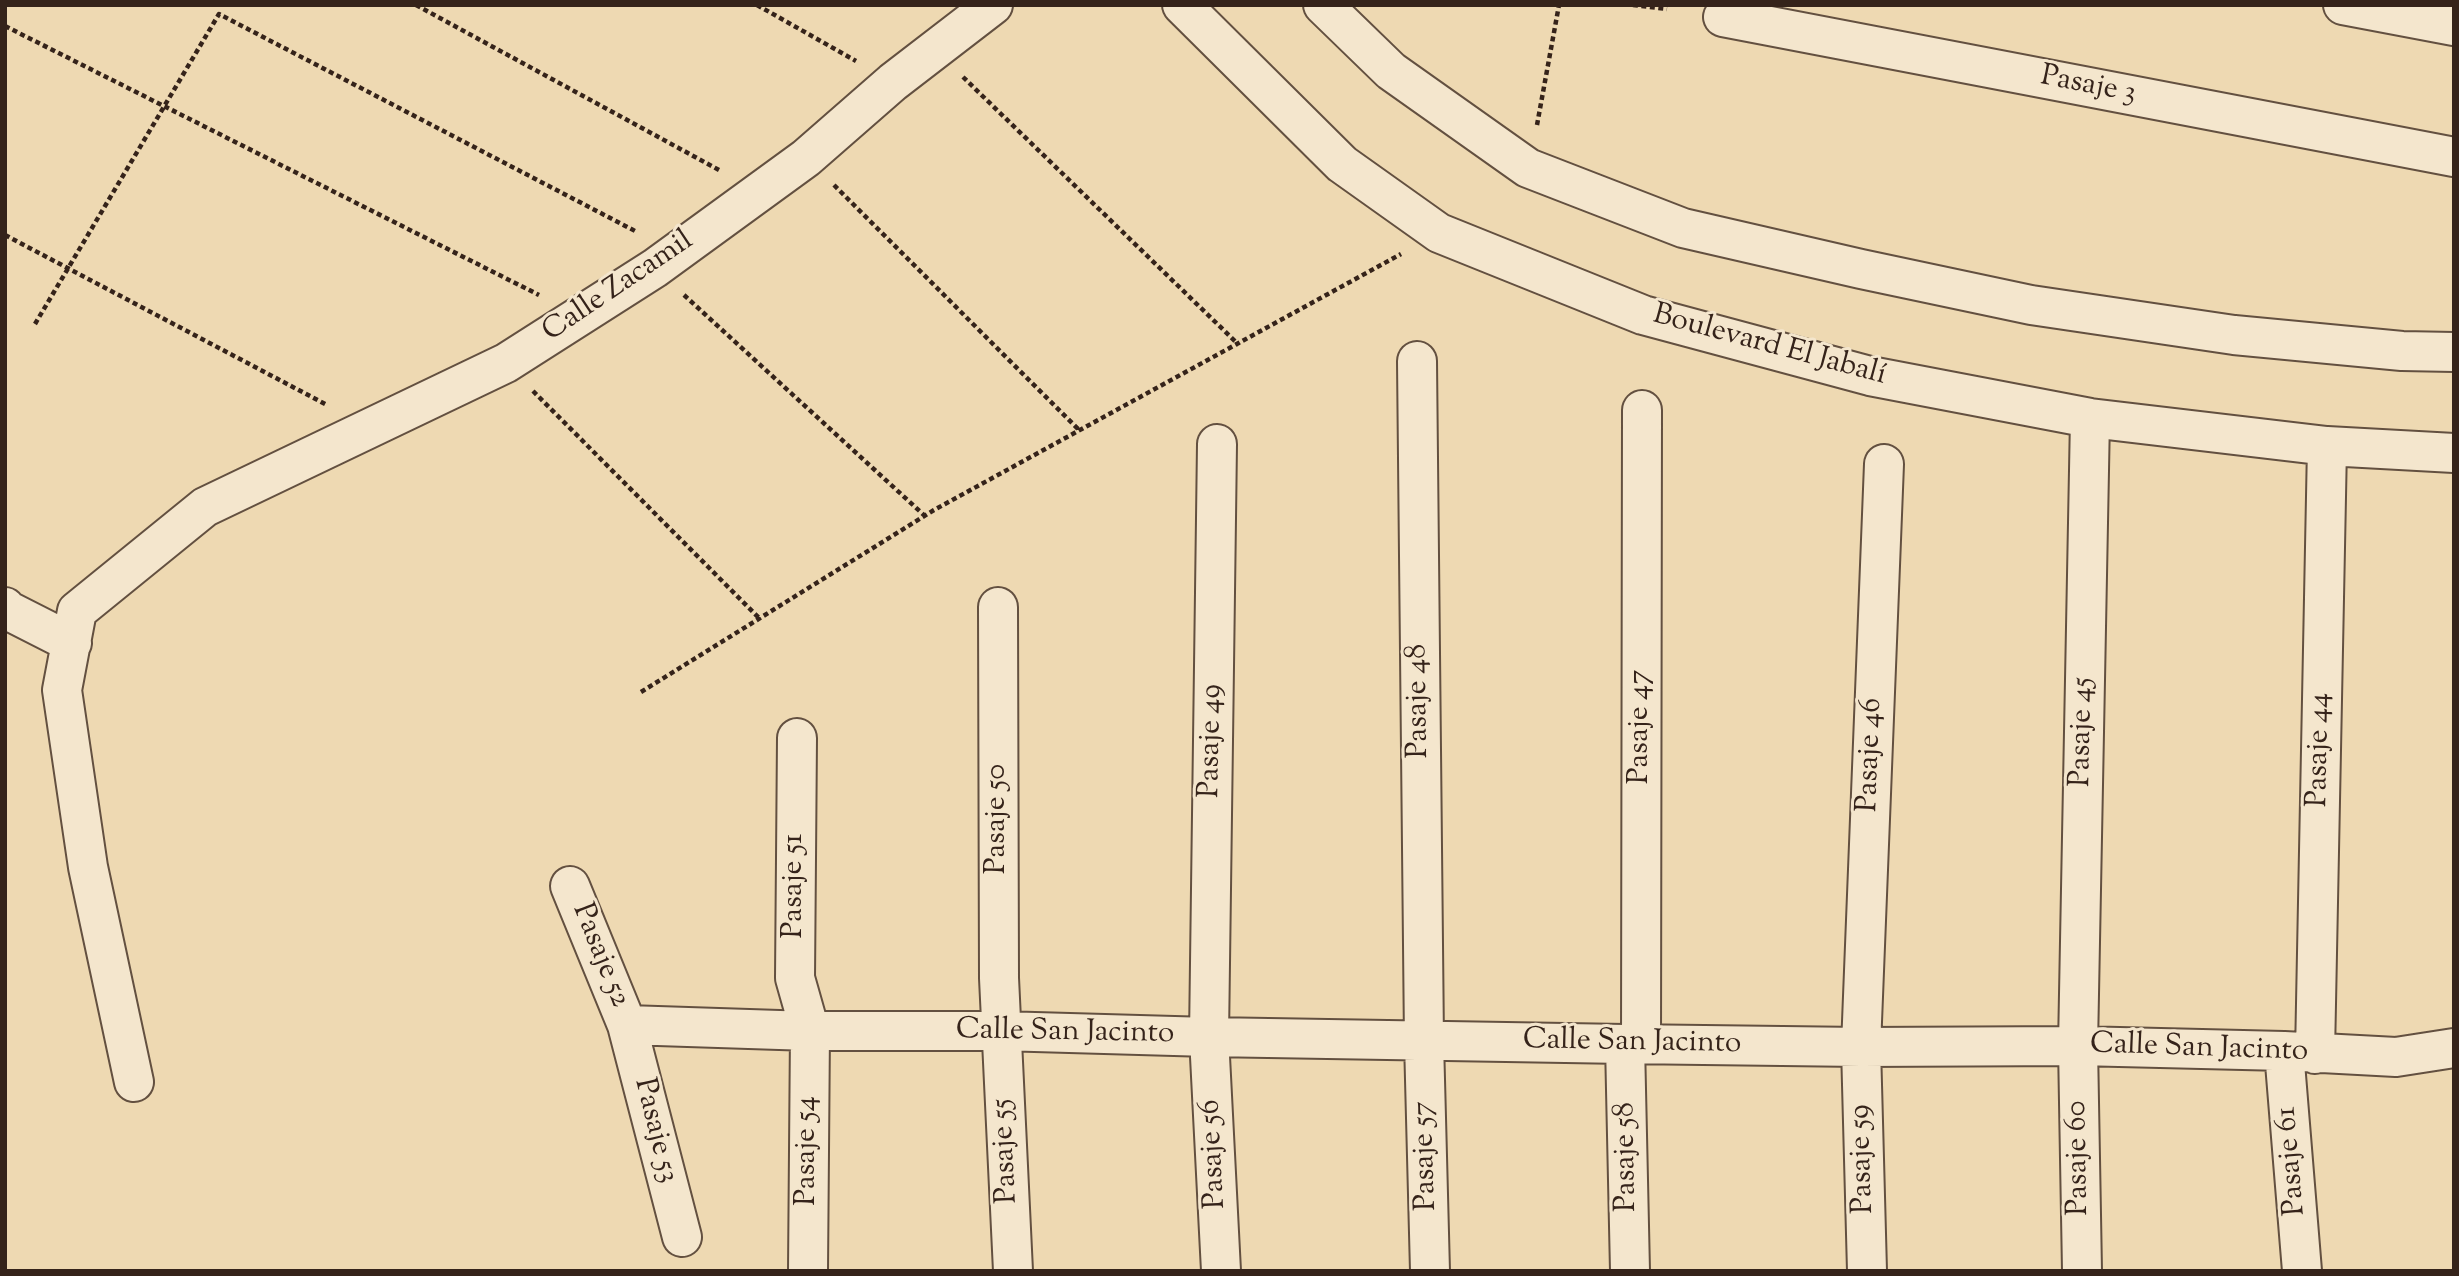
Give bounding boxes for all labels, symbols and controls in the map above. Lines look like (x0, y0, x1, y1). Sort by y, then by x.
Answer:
street label: Pasaje 3 (2037, 60, 2139, 114)
street label: Calle Zacamil (537, 224, 701, 352)
street label: Boulevard El Jabalí (1648, 299, 1890, 395)
street label: Pasaje 48 (1401, 643, 1439, 759)
street label: Pasaje 47 (1624, 670, 1660, 784)
street label: Pasaje 45 (2065, 677, 2103, 787)
street label: Pasaje 49 (1194, 684, 1232, 798)
street label: Pasaje 44 (2302, 692, 2340, 808)
street label: Pasaje 46 (1852, 697, 1892, 813)
street label: Pasaje 50 (981, 764, 1017, 874)
street label: Pasaje 51 (778, 834, 814, 938)
street label: Pasaje 52 (562, 899, 636, 1013)
street label: Calle San Jacinto (955, 1014, 1175, 1054)
street label: Calle San Jacinto (1522, 1024, 1742, 1064)
street label: Calle San Jacinto (2089, 1028, 2309, 1072)
street label: Pasaje 53 (624, 1075, 684, 1187)
street label: Pasaje 54 (791, 1096, 827, 1206)
street label: Pasaje 55 (986, 1098, 1028, 1204)
street label: Pasaje 56 (1194, 1098, 1236, 1210)
street label: Pasaje 60 (2061, 1100, 2099, 1216)
street label: Pasaje 57 (1407, 1101, 1447, 1211)
street label: Pasaje 58 (1609, 1102, 1647, 1212)
street label: Pasaje 59 (1844, 1104, 1884, 1214)
street label: Pasaje 61 (2270, 1105, 2316, 1217)

